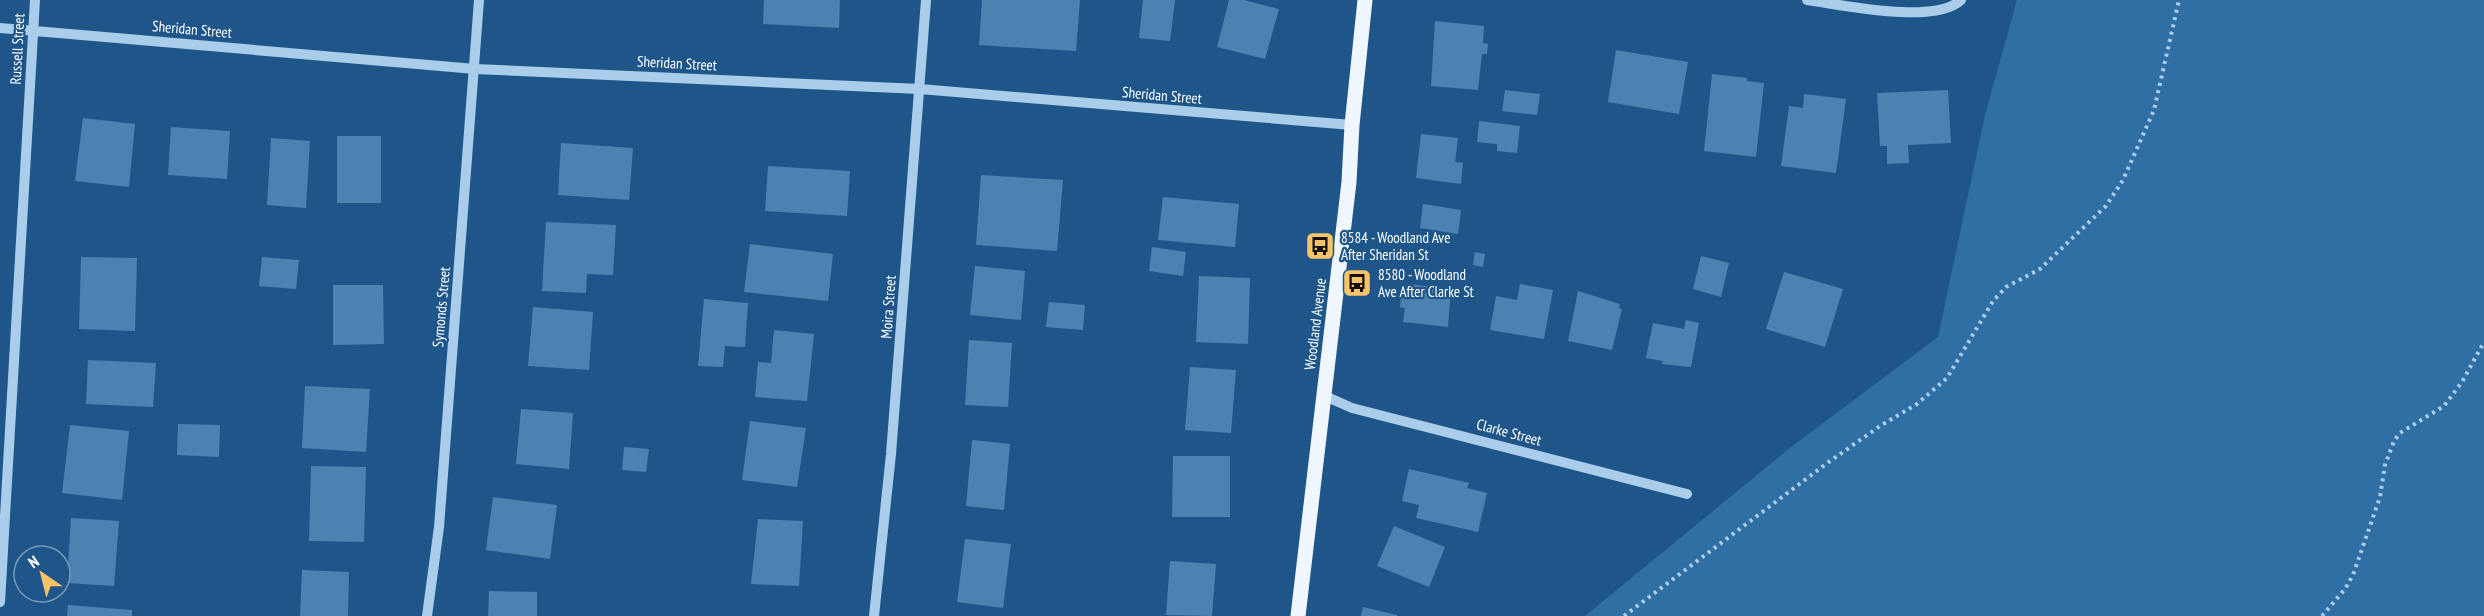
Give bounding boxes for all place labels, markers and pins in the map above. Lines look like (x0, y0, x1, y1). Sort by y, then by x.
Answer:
place label: 8584 - Woodland Ave After Sheridan St (1341, 228, 1450, 264)
bus stop icon: 8584 - Woodland Ave After Sheridan St (1304, 230, 1336, 262)
place label: 8580 - Woodland Ave After Clarke St (1378, 265, 1474, 301)
bus stop icon: 8580 - Woodland Ave After Clarke St (1341, 267, 1373, 299)

